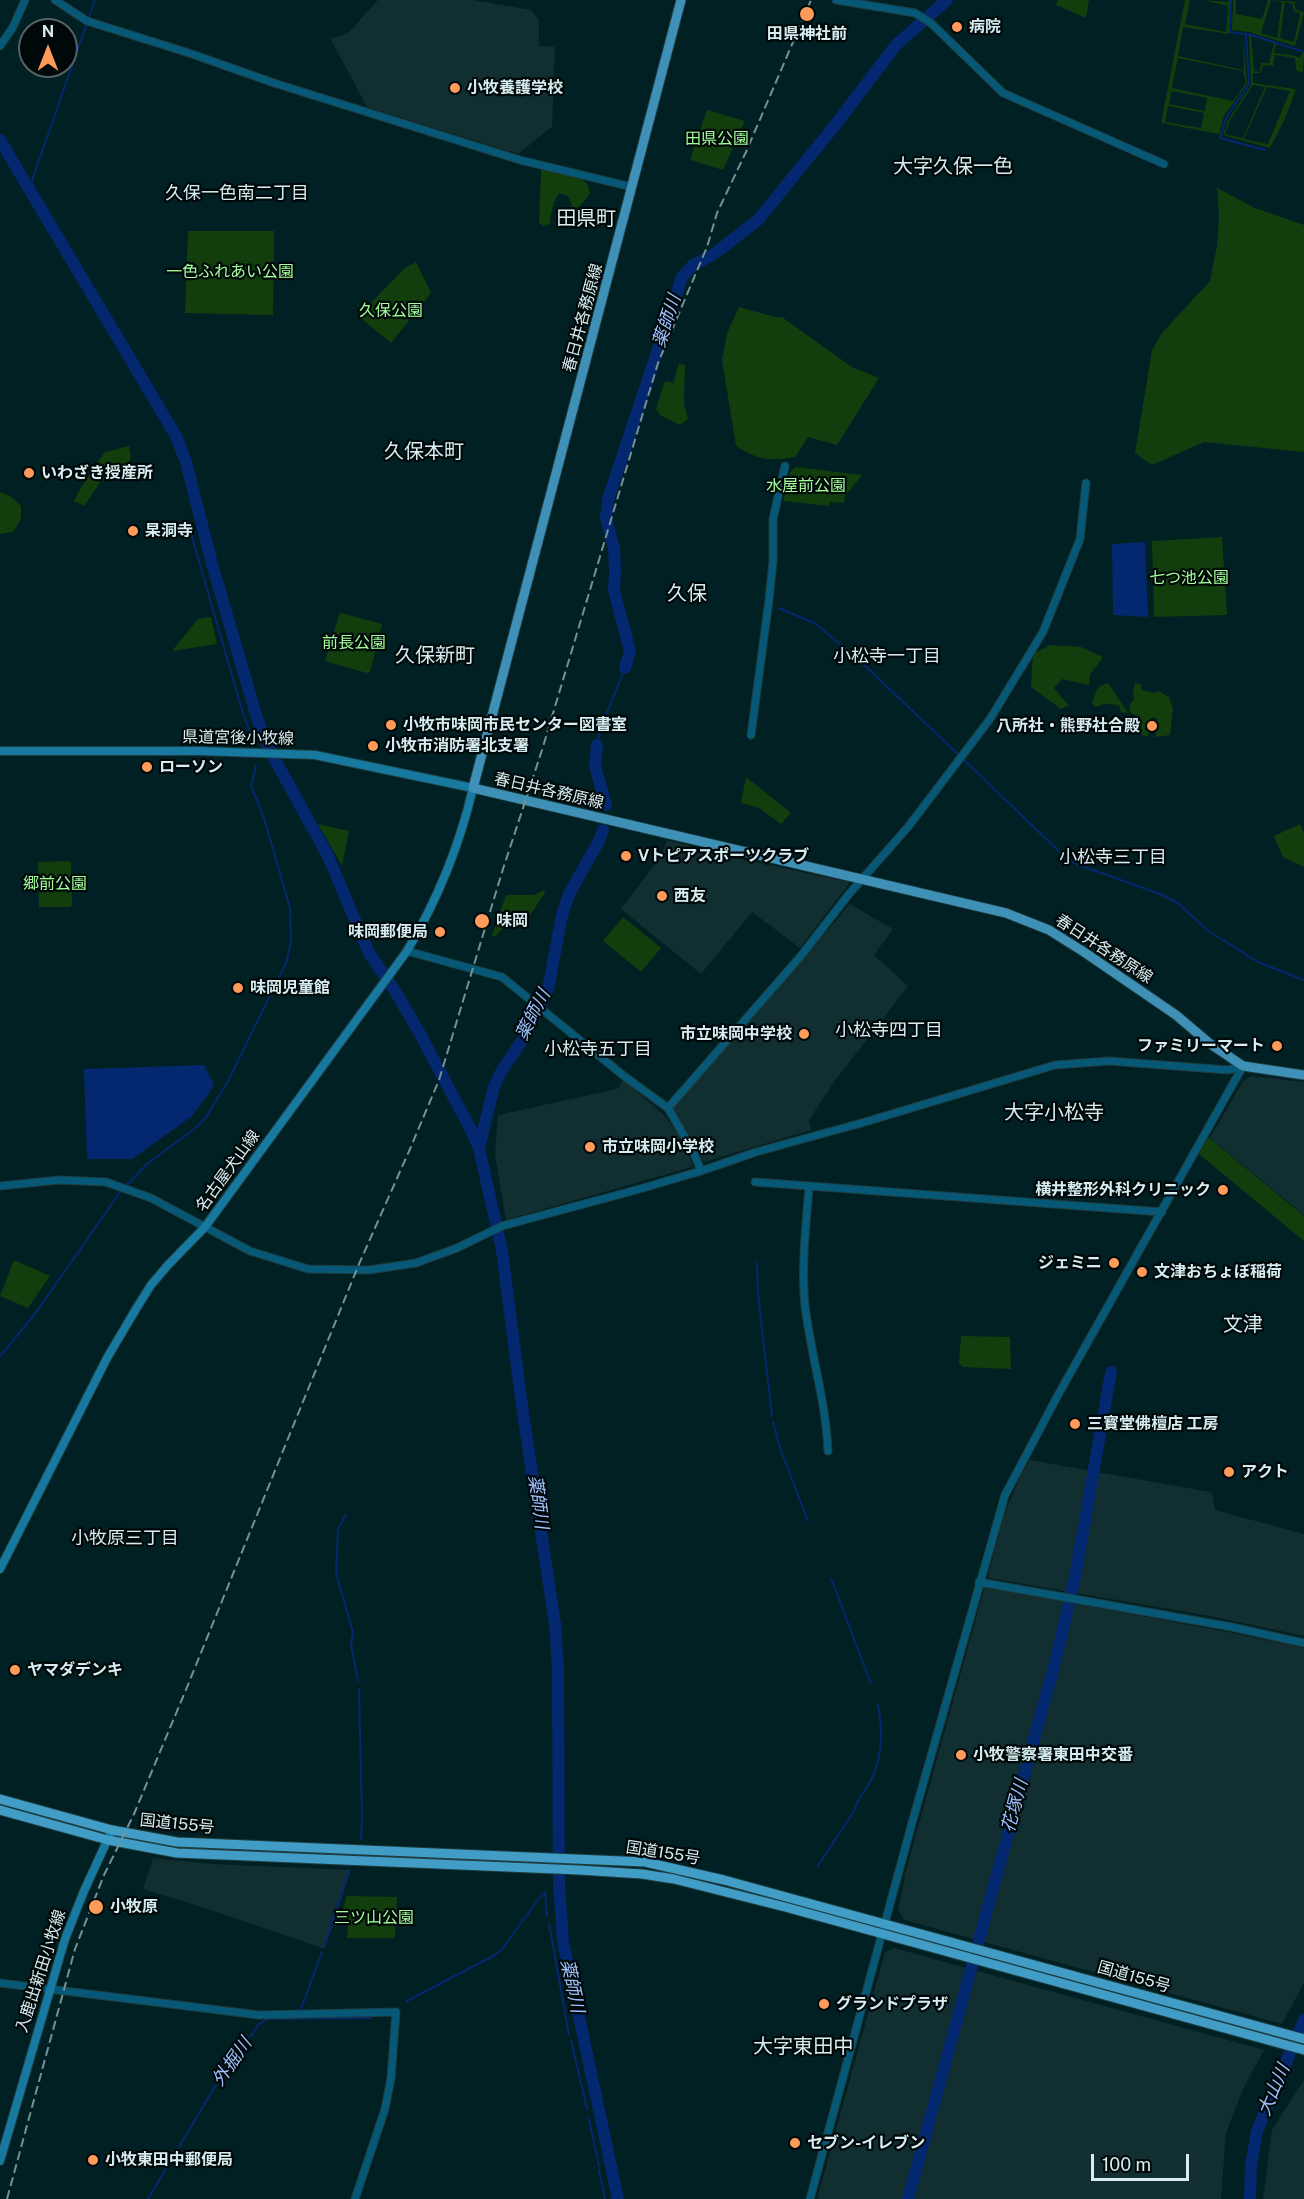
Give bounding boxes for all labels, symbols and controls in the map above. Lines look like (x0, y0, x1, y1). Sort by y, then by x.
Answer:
marker: 田県神社前 (798, 5, 816, 23)
place label: 病院 (969, 17, 1001, 37)
north arrow (18, 18, 78, 78)
marker: 病院 (950, 20, 964, 34)
text: N (42, 22, 54, 41)
place label: 田県神社前 (767, 24, 847, 44)
place label: 小牧養護学校 (467, 78, 563, 98)
marker: 小牧養護学校 (448, 81, 462, 95)
park label: 田県公園 (685, 129, 749, 149)
district label: 大字久保一色 (893, 155, 1013, 179)
district label: 久保一色南二丁目 (165, 182, 309, 204)
district label: 田県町 (556, 207, 616, 231)
street label: 春日井各務原線 (559, 261, 607, 375)
park label: 一色ふれあい公園 (166, 262, 294, 282)
water label: 薬師川 (648, 292, 686, 350)
park label: 久保公園 (359, 301, 423, 321)
district label: 久保本町 (384, 440, 464, 464)
place label: いわざき授産所 (41, 463, 153, 483)
marker: いわざき授産所 (22, 466, 36, 480)
park label: 水屋前公園 (766, 476, 846, 496)
place label: 杲洞寺 (145, 521, 193, 541)
marker: 杲洞寺 (126, 524, 140, 538)
park label: 七つ池公園 (1149, 568, 1229, 588)
district label: 久保 (667, 582, 707, 606)
park label: 前長公園 (322, 633, 386, 653)
district label: 久保新町 (395, 644, 475, 668)
district label: 小松寺一丁目 (833, 645, 941, 667)
place label: 小牧市味岡市民センター図書室 (403, 715, 627, 735)
place label: 八所社・熊野社合殿 (996, 716, 1140, 736)
marker: 小牧市味岡市民センター図書室 (384, 718, 398, 732)
marker: 八所社・熊野社合殿 (1145, 719, 1159, 733)
street label: 県道宮後小牧線 (182, 727, 294, 749)
place label: 小牧市消防署北支署 (385, 736, 529, 756)
marker: 小牧市消防署北支署 (366, 739, 380, 753)
place label: ローソン (159, 757, 223, 777)
marker: ローソン (140, 760, 154, 774)
street label: 春日井各務原線 (492, 769, 606, 813)
place label: Vトピアスポーツクラブ (638, 846, 809, 866)
district label: 小松寺三丁目 (1059, 846, 1167, 868)
marker: Vトピアスポーツクラブ (619, 849, 633, 863)
park label: 郷前公園 (23, 874, 87, 894)
place label: 西友 (674, 886, 706, 906)
marker: 西友 (655, 889, 669, 903)
street label: 春日井各務原線 (1052, 910, 1156, 988)
place label: 味岡 (496, 911, 528, 931)
marker: 味岡 (473, 912, 491, 930)
place label: 味岡郵便局 (348, 922, 428, 942)
marker: 味岡郵便局 (433, 925, 447, 939)
place label: 味岡児童館 (250, 978, 330, 998)
marker: 味岡児童館 (231, 981, 245, 995)
water label: 薬師川 (511, 986, 555, 1044)
district label: 小松寺四丁目 (835, 1019, 943, 1041)
place label: 市立味岡中学校 (680, 1024, 792, 1044)
marker: 市立味岡中学校 (797, 1027, 811, 1041)
place label: ファミリーマート (1137, 1036, 1265, 1056)
district label: 小松寺五丁目 (544, 1038, 652, 1060)
marker: ファミリーマート (1270, 1039, 1284, 1053)
district label: 大字小松寺 (1004, 1101, 1104, 1125)
street label: 名古屋犬山線 (192, 1127, 264, 1215)
place label: 市立味岡小学校 (602, 1137, 714, 1157)
marker: 市立味岡小学校 (583, 1140, 597, 1154)
place label: 横井整形外科クリニック (1035, 1180, 1211, 1200)
marker: 横井整形外科クリニック (1216, 1183, 1230, 1197)
place label: ジェミニ (1038, 1253, 1102, 1273)
marker: ジェミニ (1107, 1256, 1121, 1270)
place label: 文津おちょぼ稲荷 (1154, 1262, 1282, 1282)
marker: 文津おちょぼ稲荷 (1135, 1265, 1149, 1279)
district label: 文津 (1223, 1313, 1263, 1337)
place label: 三寳堂佛檀店 工房 (1087, 1414, 1219, 1434)
marker: 三寳堂佛檀店 工房 (1068, 1417, 1082, 1431)
place label: アクト (1241, 1462, 1289, 1482)
marker: アクト (1222, 1465, 1236, 1479)
water label: 薬師川 (524, 1474, 552, 1530)
district label: 小牧原三丁目 (71, 1527, 179, 1549)
place label: ヤマダデンキ (27, 1660, 123, 1680)
marker: ヤマダデンキ (8, 1663, 22, 1677)
place label: 小牧警察署東田中交番 (973, 1745, 1133, 1765)
marker: 小牧警察署東田中交番 (954, 1748, 968, 1762)
water label: 花塚川 (998, 1777, 1032, 1835)
street label: 国道155号 (139, 1811, 215, 1837)
street label: 国道155号 (624, 1838, 702, 1868)
place label: 小牧原 (110, 1897, 158, 1917)
marker: 小牧原 (87, 1898, 105, 1916)
street label: 入鹿出新田小牧線 (12, 1907, 70, 2035)
park label: 三ツ山公園 (334, 1908, 414, 1928)
water label: 薬師川 (556, 1957, 588, 2015)
street label: 国道155号 (1095, 1957, 1173, 1997)
place label: グランドプラザ (836, 1994, 948, 2014)
marker: グランドプラザ (817, 1997, 831, 2011)
water label: 外掘川 (208, 2034, 256, 2090)
district label: 大字東田中 (753, 2035, 853, 2059)
water label: 大山川 (1254, 2061, 1294, 2119)
place label: セブン-イレブン (807, 2133, 925, 2153)
marker: セブン-イレブン (788, 2136, 802, 2150)
scale bar (1094, 2142, 1192, 2180)
place label: 小牧東田中郵便局 (105, 2150, 233, 2170)
marker: 小牧東田中郵便局 (86, 2153, 100, 2167)
text: 100 m (1102, 2154, 1151, 2175)

